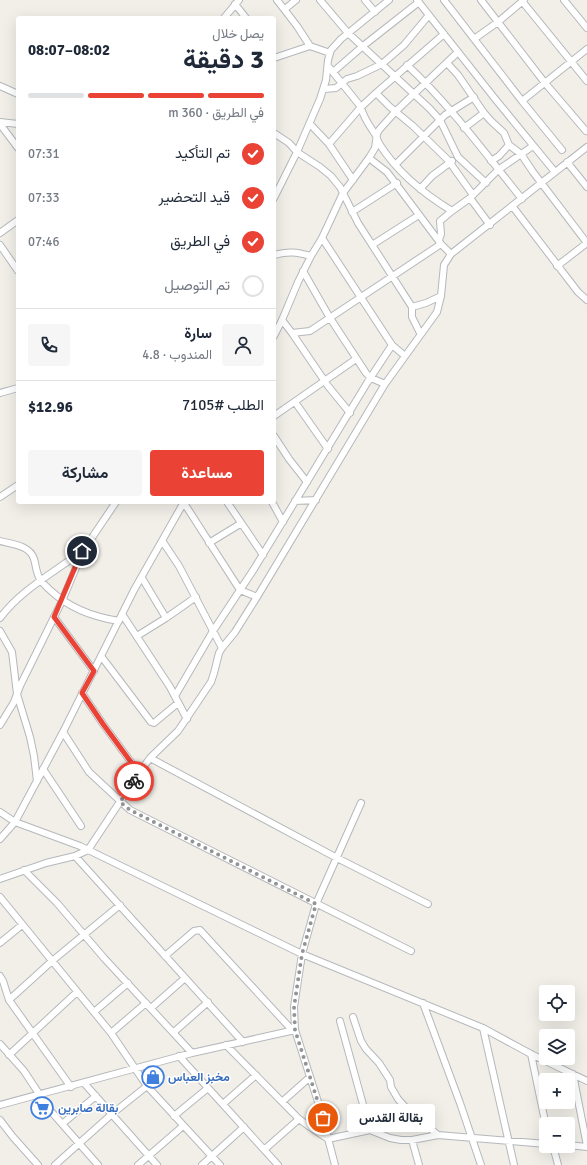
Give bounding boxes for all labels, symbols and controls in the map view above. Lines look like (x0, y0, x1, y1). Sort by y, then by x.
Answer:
text: يصل خلال (212, 26, 264, 42)
text: 08:02–08:07 (28, 41, 110, 59)
text: 3 دقيقة (183, 44, 264, 76)
text: في الطريق · 360 m (168, 105, 264, 121)
icon: check (242, 143, 264, 165)
text: تم التأكيد (175, 144, 230, 162)
text: 07:31 (28, 146, 60, 162)
icon: check (242, 187, 264, 209)
text: قيد التحضير (158, 188, 230, 206)
text: 07:33 (28, 190, 60, 206)
icon: check (242, 231, 264, 253)
text: في الطريق (170, 232, 230, 250)
text: 07:46 (28, 234, 60, 250)
text: تم التوصيل (164, 276, 230, 294)
button: phone (28, 324, 70, 366)
text: سارة (184, 324, 212, 342)
button: person (222, 324, 264, 366)
text: المندوب · 4.8 (142, 347, 212, 363)
text: الطلب #7105 (182, 396, 264, 414)
text: $12.96 (28, 398, 73, 416)
button: مشاركة (28, 450, 142, 496)
button: مساعدة (150, 450, 264, 496)
pin (65, 534, 99, 568)
icon: home (71, 540, 93, 562)
courier (114, 761, 154, 801)
icon: bike (123, 770, 145, 792)
map controls (539, 985, 575, 1153)
button: locate (539, 985, 575, 1021)
button: layers (539, 1029, 575, 1065)
shop icon: مخبز العباس (140, 1064, 166, 1090)
place label: مخبز العباس (168, 1070, 230, 1085)
button: + (539, 1073, 575, 1109)
supermarket icon: بقالة صابرين (29, 1095, 55, 1121)
place label: بقالة صابرين (58, 1101, 119, 1116)
pin (306, 1101, 340, 1135)
callout: بقالة القدس (347, 1104, 435, 1132)
icon: bag (312, 1107, 334, 1129)
text: بقالة القدس (359, 1110, 423, 1126)
button: − (539, 1117, 575, 1153)

